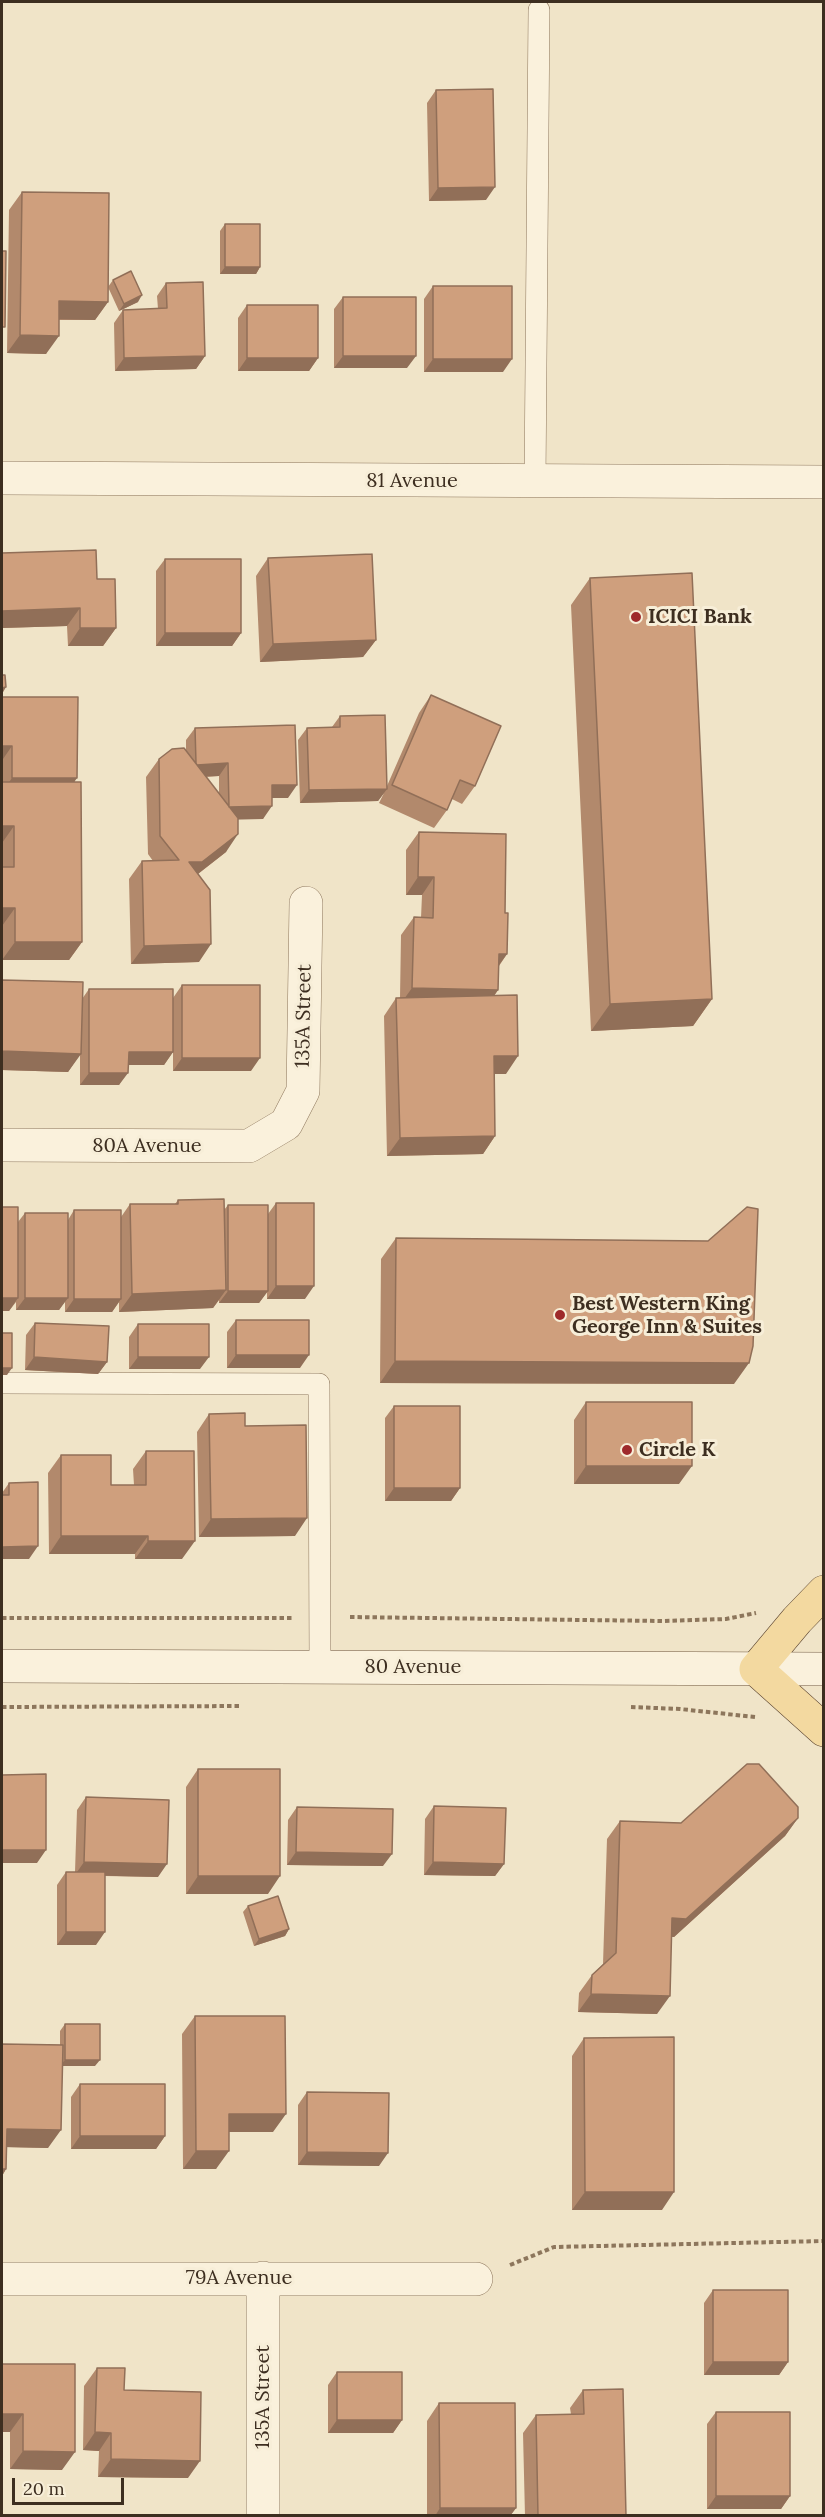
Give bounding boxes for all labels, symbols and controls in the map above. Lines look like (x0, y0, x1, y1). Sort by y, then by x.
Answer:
street label: 81 Avenue (366, 469, 458, 493)
place label: ICICI Bank (648, 605, 752, 629)
marker: ICICI Bank (629, 610, 643, 624)
street label: 135A Street (291, 964, 317, 1068)
street label: 80A Avenue (92, 1134, 202, 1158)
place label: Best Western King George Inn & Suites (572, 1292, 762, 1339)
marker: Best Western King George Inn & Suites (553, 1308, 567, 1322)
place label: Circle K (639, 1438, 716, 1462)
marker: Circle K (620, 1443, 634, 1457)
street label: 80 Avenue (365, 1655, 461, 1679)
street label: 79A Avenue (186, 2266, 292, 2290)
street label: 135A Street (251, 2345, 275, 2449)
scale bar (15, 2466, 128, 2504)
text: 20 m (23, 2477, 65, 2500)

